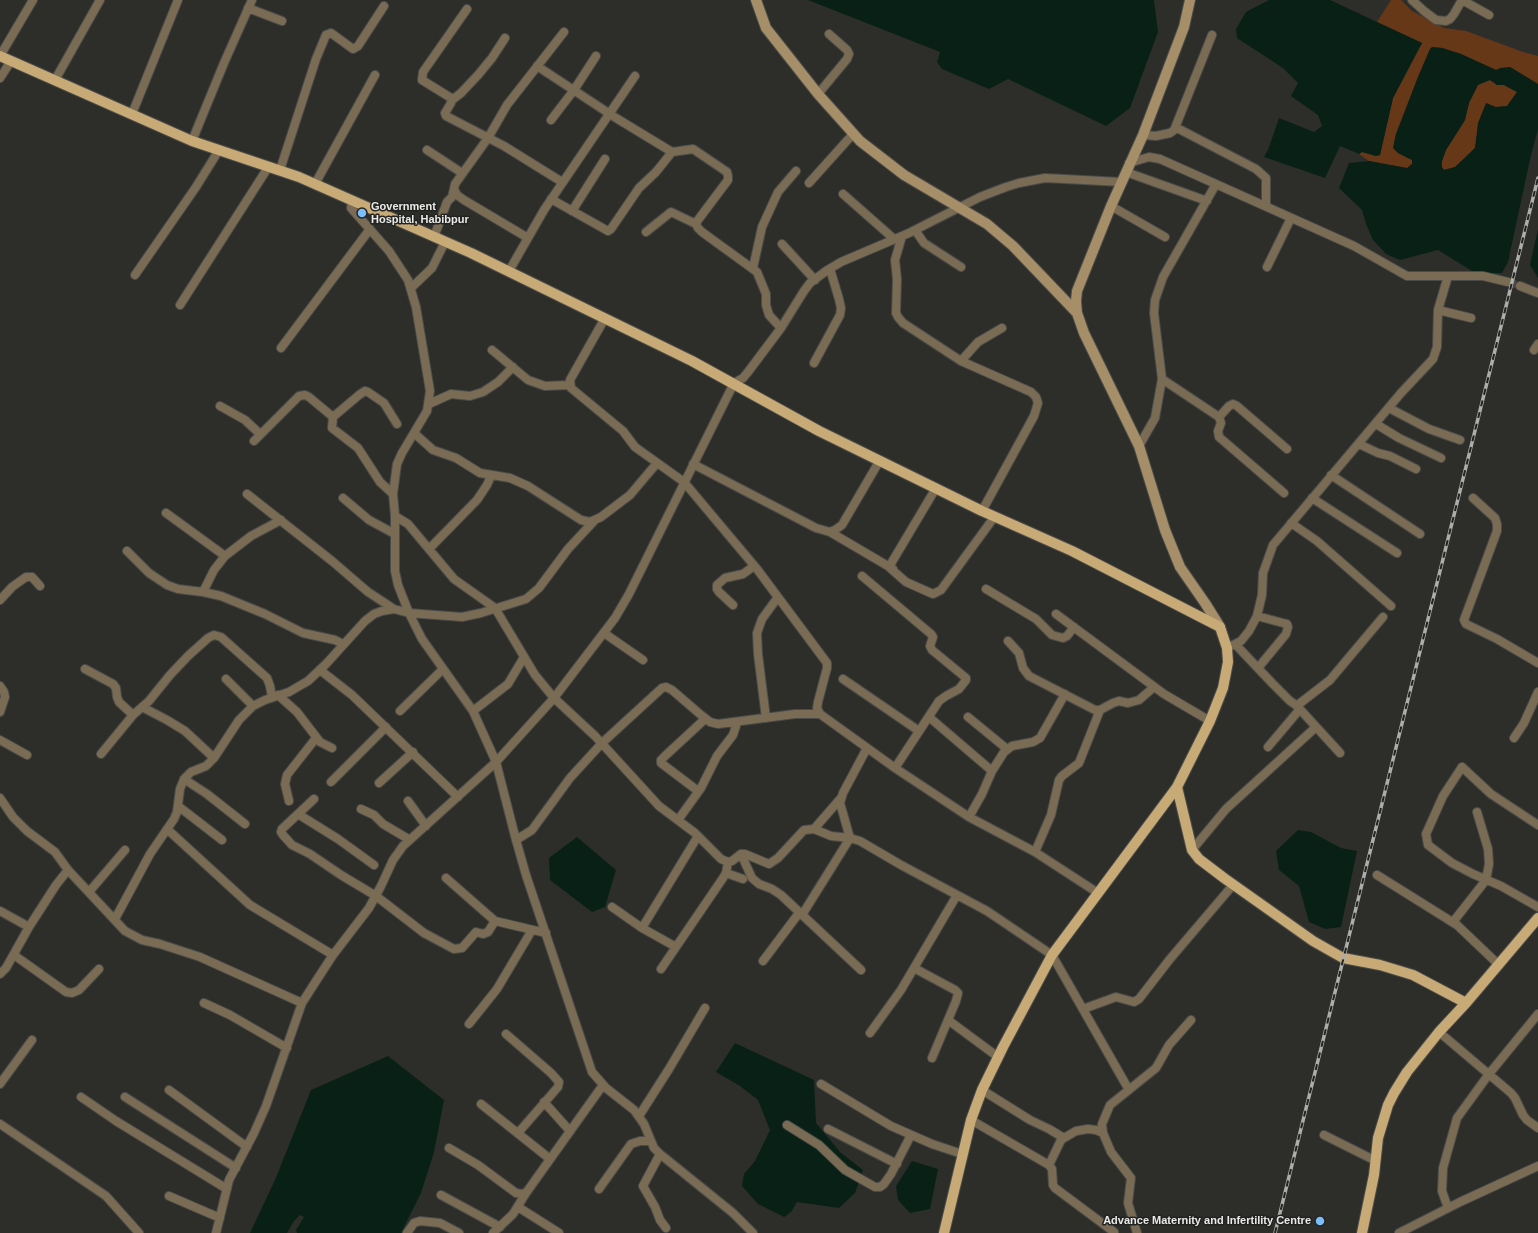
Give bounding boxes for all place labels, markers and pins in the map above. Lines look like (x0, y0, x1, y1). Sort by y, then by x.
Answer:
place label: Government Hospital, Habibpur (371, 200, 469, 226)
marker: Government Hospital, Habibpur (356, 207, 368, 219)
place label: Advance Maternity and Infertility Centre (1103, 1214, 1311, 1228)
marker: Advance Maternity and Infertility Centre (1314, 1215, 1326, 1227)

